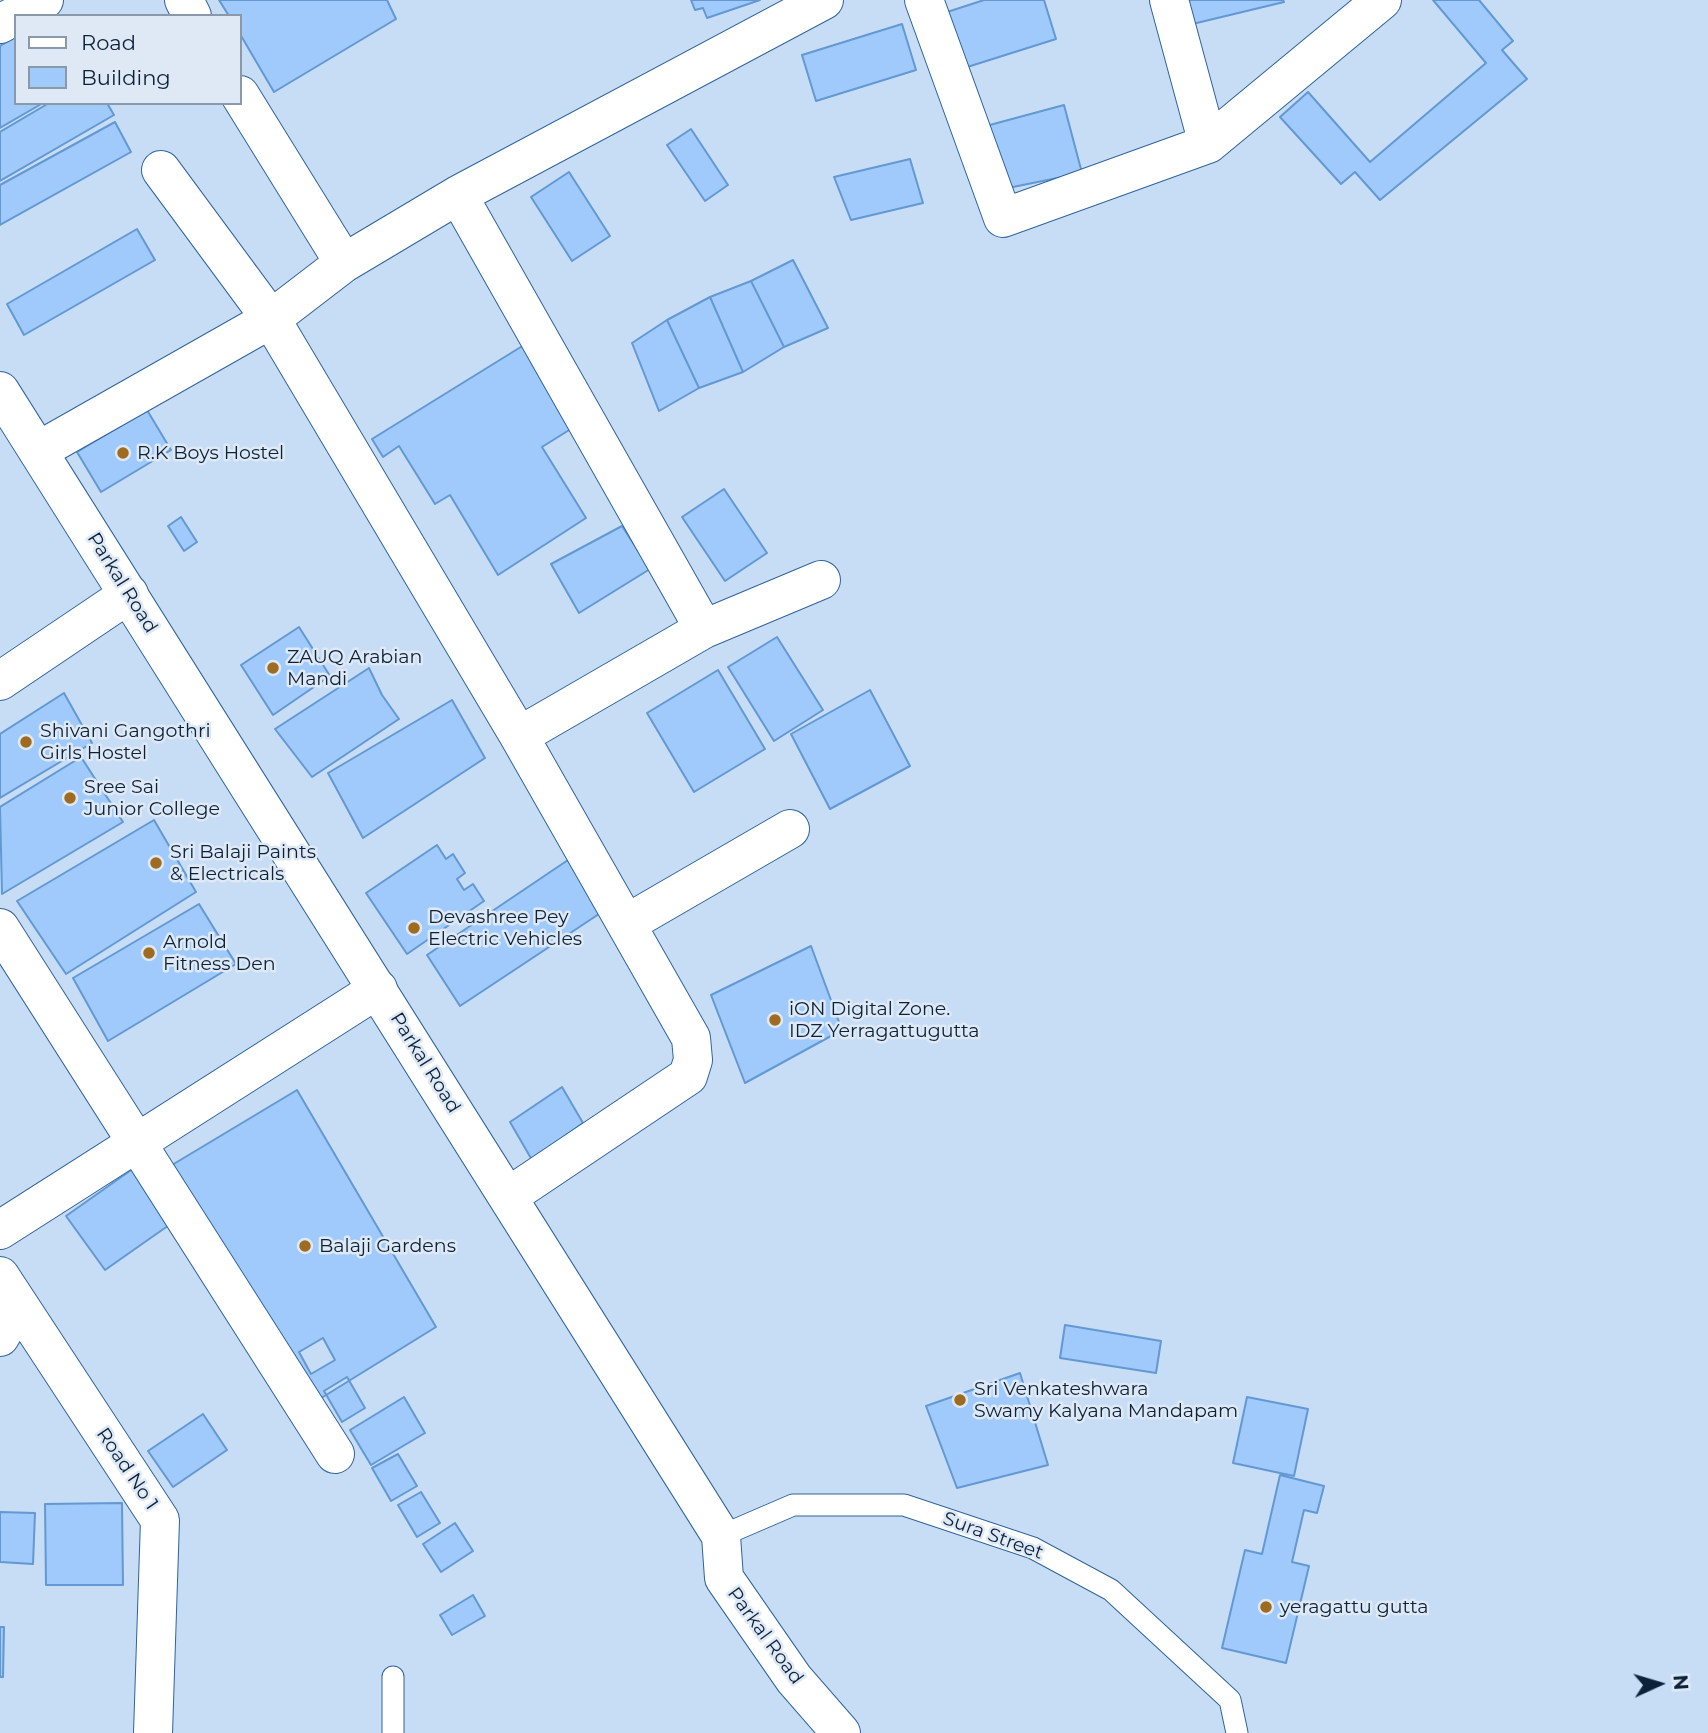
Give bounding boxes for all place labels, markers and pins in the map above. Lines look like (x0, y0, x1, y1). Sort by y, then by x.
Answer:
place label: R.K Boys Hostel (137, 442, 284, 464)
marker: R.K Boys Hostel (115, 445, 131, 461)
place label: ZAUQ Arabian Mandi (287, 646, 422, 690)
marker: ZAUQ Arabian Mandi (265, 660, 281, 676)
place label: Shivani Gangothri Girls Hostel (40, 720, 211, 764)
marker: Shivani Gangothri Girls Hostel (18, 734, 34, 750)
place label: Sree Sai Junior College (84, 776, 220, 820)
marker: Sree Sai Junior College (62, 790, 78, 806)
place label: Sri Balaji Paints & Electricals (170, 841, 316, 885)
marker: Sri Balaji Paints & Electricals (148, 855, 164, 871)
place label: Devashree Pey Electric Vehicles (428, 906, 582, 950)
marker: Devashree Pey Electric Vehicles (406, 920, 422, 936)
place label: Arnold Fitness Den (163, 931, 276, 975)
marker: Arnold Fitness Den (141, 945, 157, 961)
place label: iON Digital Zone. IDZ Yerragattugutta (789, 998, 979, 1042)
marker: iON Digital Zone. IDZ Yerragattugutta (767, 1012, 783, 1028)
place label: Balaji Gardens (319, 1235, 456, 1257)
marker: Balaji Gardens (297, 1238, 313, 1254)
place label: Sri Venkateshwara Swamy Kalyana Mandapam (974, 1378, 1238, 1422)
marker: Sri Venkateshwara Swamy Kalyana Mandapam (952, 1392, 968, 1408)
place label: yeragattu gutta (1280, 1596, 1428, 1618)
marker: yeragattu gutta (1258, 1599, 1274, 1615)

